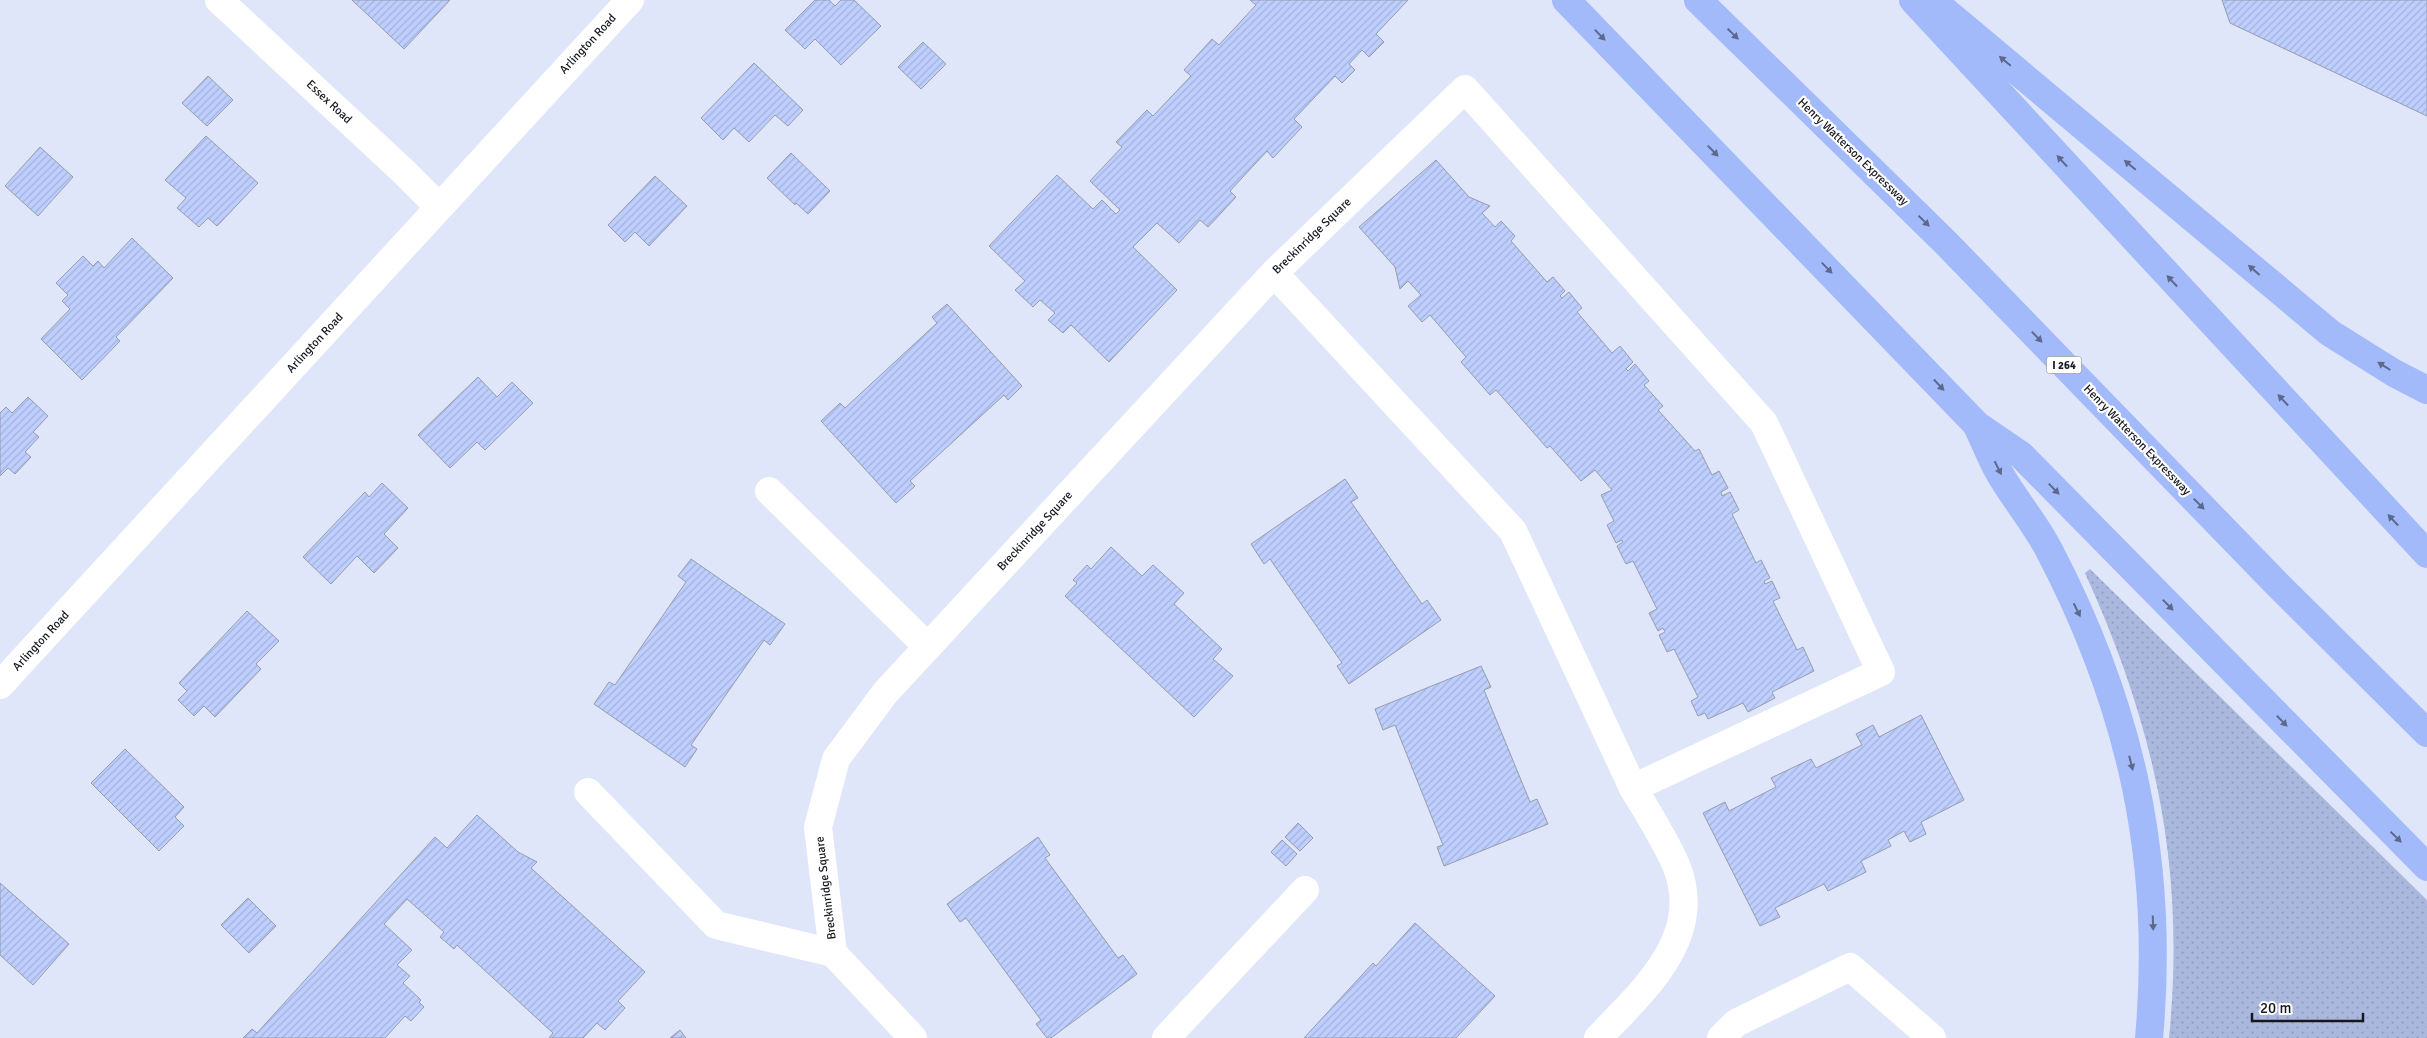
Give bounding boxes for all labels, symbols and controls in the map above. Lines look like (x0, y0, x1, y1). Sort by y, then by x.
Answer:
street label: Arlington Road (556, 11, 620, 77)
one-way arrow (1726, 28, 1738, 40)
one-way arrow (1594, 29, 1606, 41)
one-way arrow (1998, 56, 2011, 67)
street label: Essex Road (303, 77, 355, 127)
street label: Henry Watterson Expressway (1794, 95, 1912, 209)
one-way arrow (1707, 145, 1719, 157)
one-way arrow (2056, 156, 2068, 168)
one-way arrow (2123, 160, 2136, 171)
street label: Breckinridge Square (1269, 195, 1355, 277)
one-way arrow (1918, 215, 1930, 227)
one-way arrow (1821, 261, 1833, 273)
one-way arrow (2248, 264, 2260, 276)
one-way arrow (2166, 275, 2178, 287)
street label: Arlington Road (283, 310, 347, 376)
one-way arrow (2031, 331, 2043, 343)
road number: I 264 (2046, 356, 2082, 374)
one-way arrow (2378, 362, 2391, 371)
one-way arrow (1933, 379, 1945, 391)
street label: Henry Watterson Expressway (2080, 381, 2194, 499)
one-way arrow (2277, 395, 2289, 407)
one-way arrow (1994, 461, 2002, 476)
one-way arrow (2048, 482, 2060, 494)
street label: Breckinridge Square (994, 488, 1076, 574)
one-way arrow (2193, 498, 2205, 510)
one-way arrow (2387, 514, 2399, 526)
one-way arrow (2162, 598, 2174, 610)
one-way arrow (2074, 603, 2082, 617)
street label: Arlington Road (9, 608, 73, 674)
one-way arrow (2276, 715, 2288, 727)
one-way arrow (2128, 755, 2136, 770)
one-way arrow (2389, 831, 2401, 843)
street label: Breckinridge Square (812, 836, 840, 940)
one-way arrow (2149, 916, 2157, 932)
scale bar (2252, 990, 2363, 1022)
text: 20 m (2260, 999, 2291, 1017)

